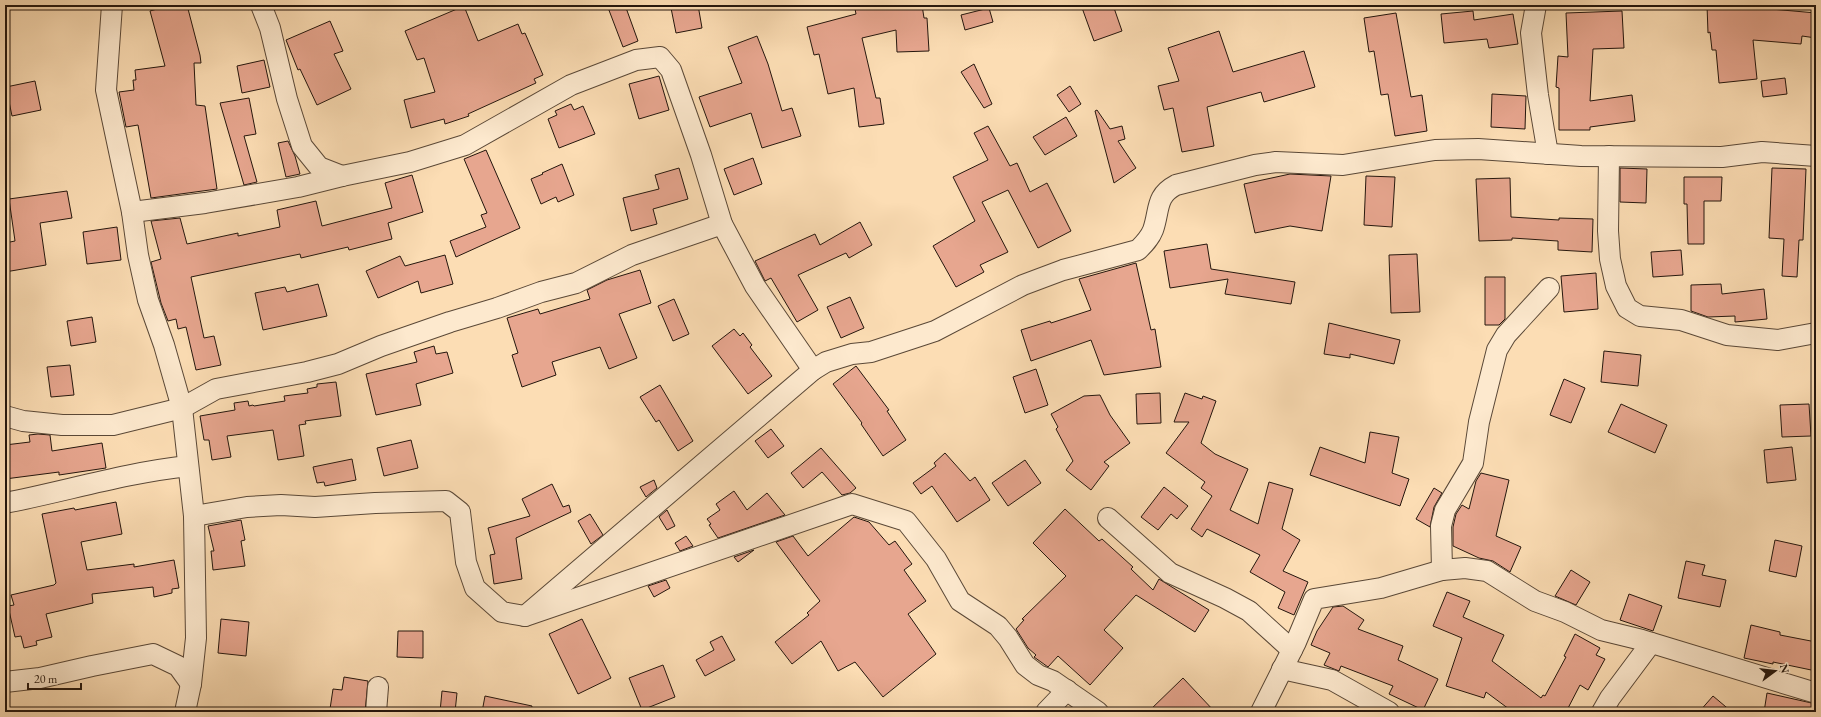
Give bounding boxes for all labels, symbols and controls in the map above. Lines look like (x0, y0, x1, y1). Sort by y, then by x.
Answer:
north arrow (1755, 651, 1795, 691)
text: N (1777, 662, 1793, 675)
scale bar (28, 665, 81, 691)
text: 20 m (34, 671, 58, 687)

